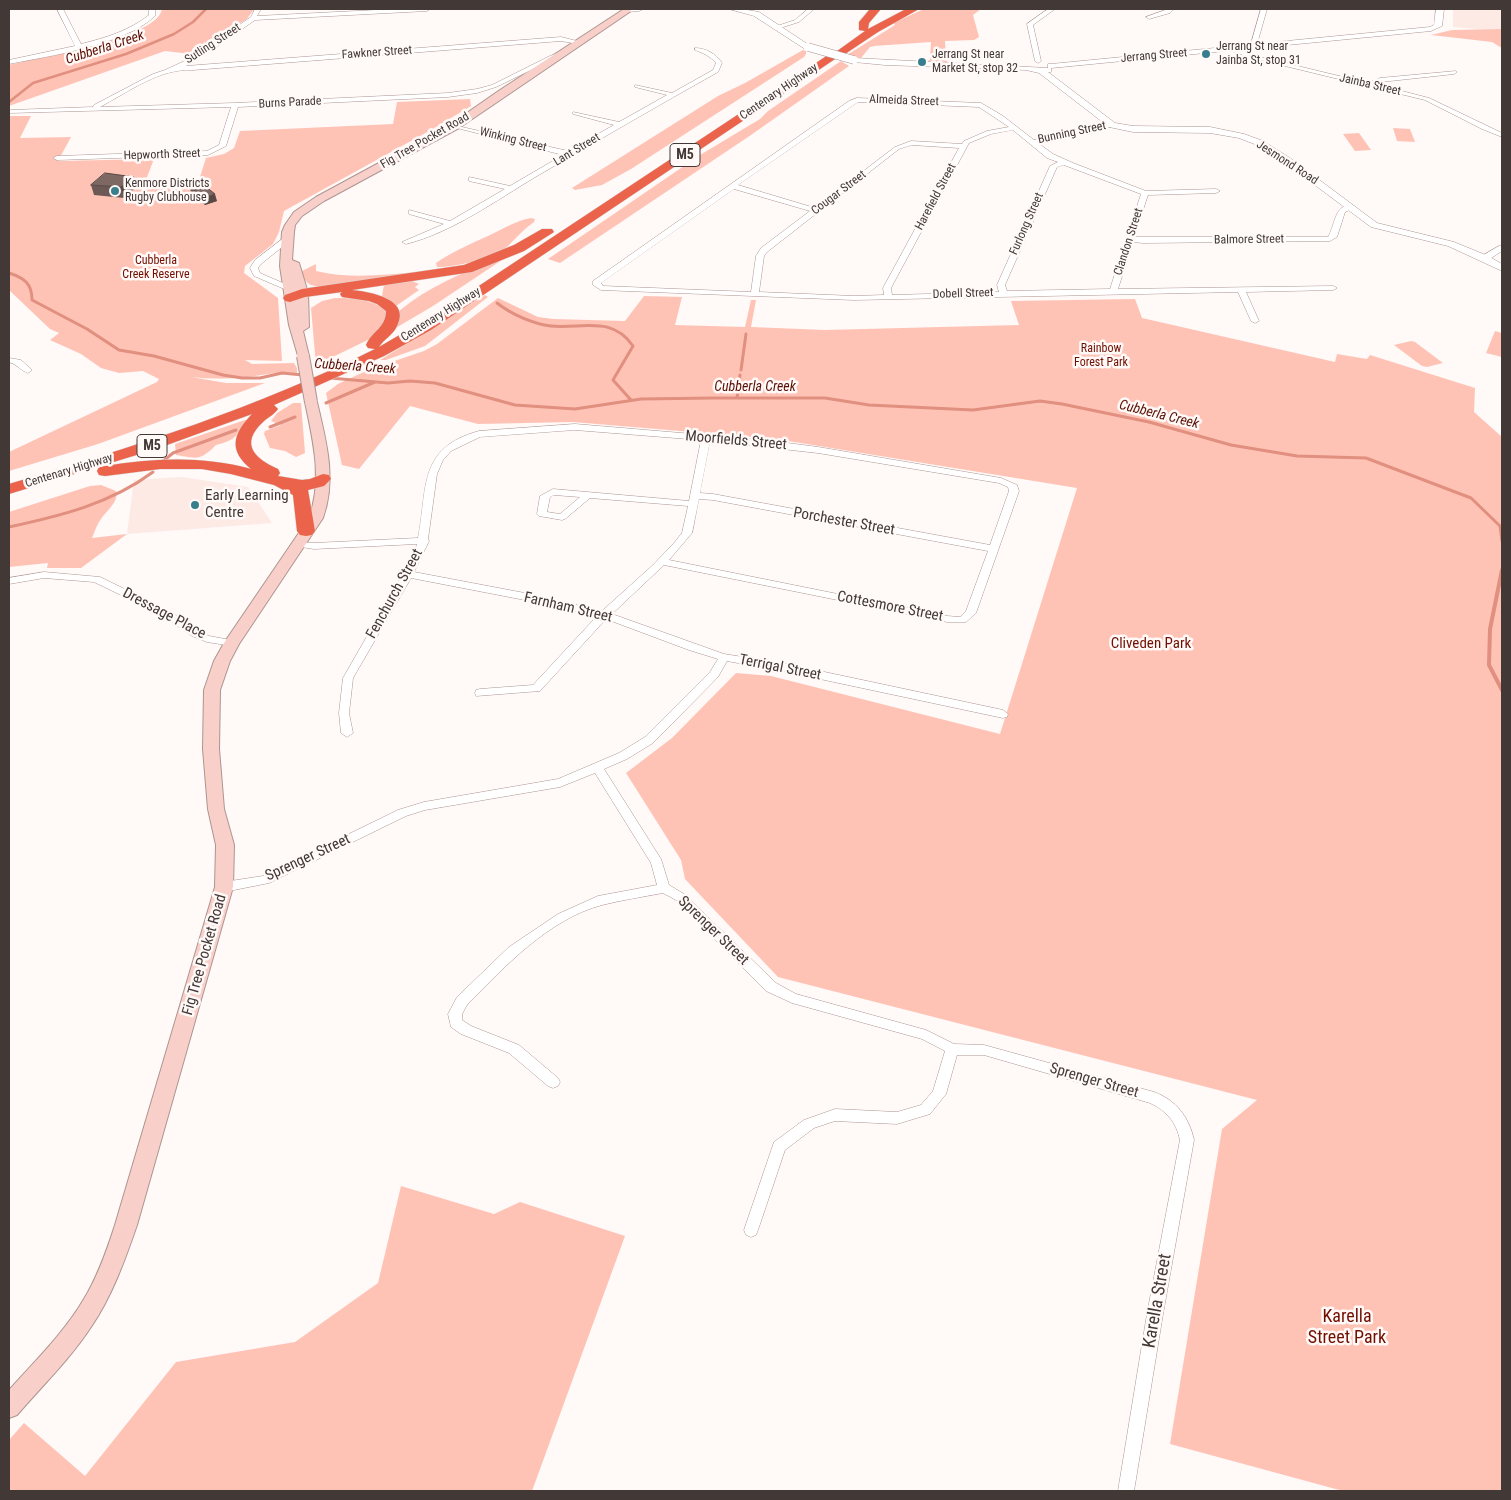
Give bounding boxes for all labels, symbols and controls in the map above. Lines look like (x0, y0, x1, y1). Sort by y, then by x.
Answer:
street label: Sutling Street (182, 21, 244, 67)
water label: Cubberla Creek (64, 27, 146, 69)
place label: Jerrang St near Jainba St, stop 31 (1216, 40, 1301, 68)
street label: Fawkner Street (341, 43, 413, 63)
street label: Jerrang Street (1120, 46, 1188, 66)
place label: Jerrang St near Market St, stop 32 (932, 48, 1018, 76)
marker: Jerrang St near Jainba St, stop 31 (1200, 48, 1212, 60)
marker: Jerrang St near Market St, stop 32 (916, 56, 928, 68)
street label: Centenary Highway (737, 61, 821, 123)
street label: Jainba Street (1338, 71, 1402, 99)
street label: Almeida Street (869, 93, 939, 109)
street label: Burns Parade (258, 94, 322, 112)
street label: Fig Tree Pocket Road (378, 110, 472, 172)
street label: Bunning Street (1037, 119, 1107, 147)
street label: Winking Street (478, 125, 548, 155)
street label: Lant Street (551, 131, 603, 169)
street label: Jesmond Road (1253, 138, 1321, 188)
road number: M5 (670, 144, 700, 166)
street label: Hepworth Street (123, 146, 201, 164)
street label: Harefield Street (912, 161, 960, 233)
street label: Cougar Street (809, 168, 869, 218)
place label: Kenmore Districts Rugby Clubhouse (125, 177, 209, 205)
marker: Kenmore Districts Rugby Clubhouse (109, 185, 121, 197)
street label: Furlong Street (1007, 191, 1047, 257)
street label: Clandon Street (1111, 207, 1147, 277)
street label: Balmore Street (1214, 232, 1284, 248)
park label: Cubberla Creek Reserve (122, 254, 190, 282)
street label: Centenary Highway (399, 285, 483, 345)
street label: Dobell Street (932, 286, 994, 302)
park label: Rainbow Forest Park (1074, 342, 1128, 370)
water label: Cubberla Creek (314, 356, 396, 378)
water label: Cubberla Creek (714, 379, 796, 395)
water label: Cubberla Creek (1117, 397, 1201, 433)
street label: Moorfields Street (685, 428, 787, 454)
road number: M5 (137, 434, 167, 458)
street label: Centenary Highway (23, 451, 115, 491)
place label: Early Learning Centre (205, 487, 289, 522)
marker: Early Learning Centre (189, 499, 201, 511)
street label: Porchester Street (792, 504, 896, 540)
street label: Fenchurch Street (363, 546, 427, 642)
street label: Dressage Place (119, 585, 209, 643)
street label: Cottesmore Street (835, 588, 945, 626)
street label: Farnham Street (522, 589, 614, 627)
park label: Cliveden Park (1111, 635, 1191, 653)
street label: Terrigal Street (737, 651, 823, 685)
street label: Sprenger Street (263, 831, 353, 885)
street label: Fig Tree Pocket Road (179, 892, 231, 1018)
street label: Sprenger Street (674, 893, 752, 969)
street label: Sprenger Street (1048, 1060, 1140, 1102)
street label: Karella Street (1139, 1252, 1177, 1350)
park label: Karella Street Park (1308, 1306, 1386, 1348)

